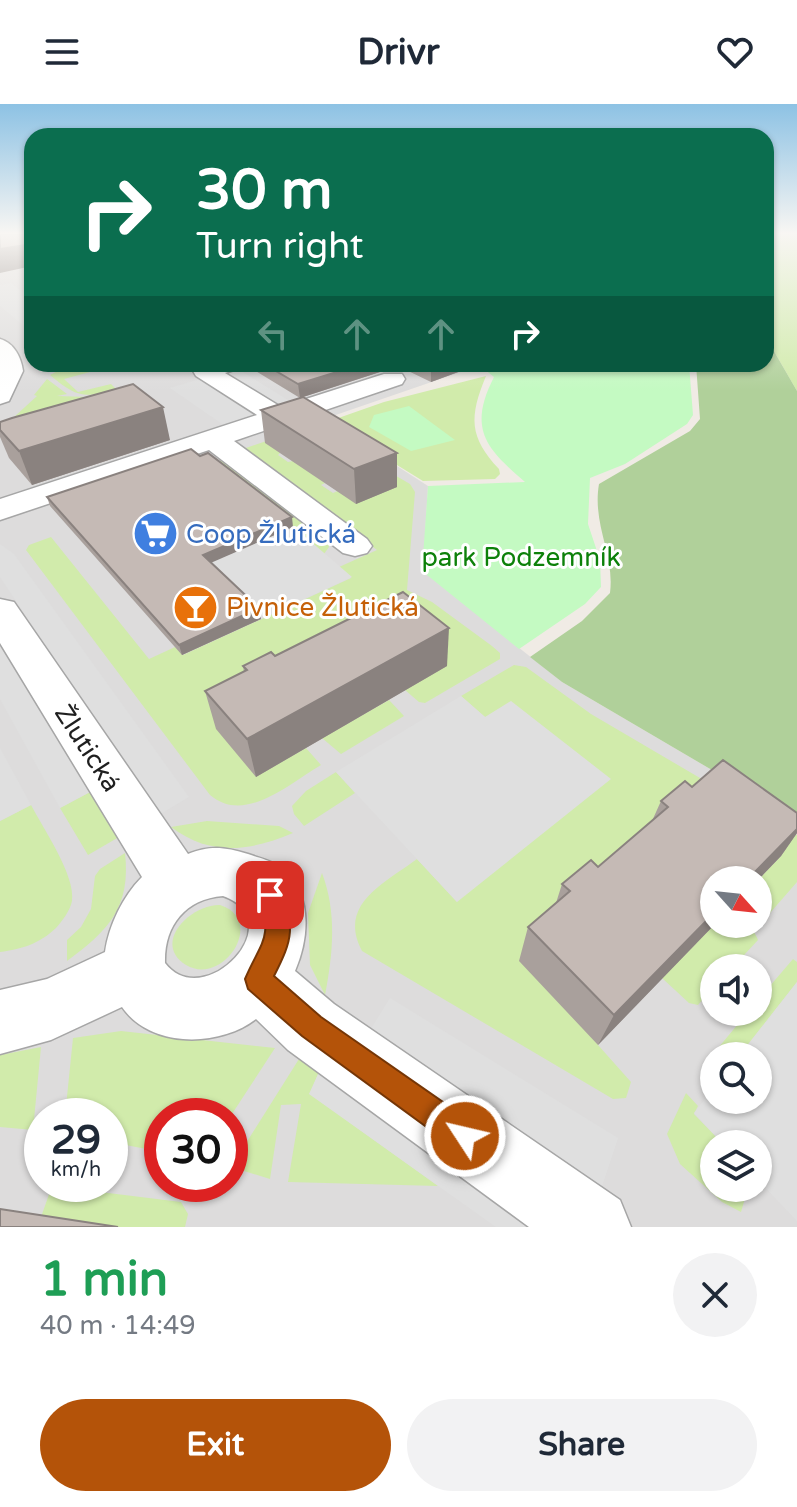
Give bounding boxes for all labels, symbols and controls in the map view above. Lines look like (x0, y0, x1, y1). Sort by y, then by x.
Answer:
icon: menu (40, 30, 84, 74)
icon: heart (713, 30, 757, 74)
text: Drivr (357, 31, 440, 74)
text: 30 m (196, 157, 332, 224)
icon: right (64, 160, 168, 264)
text: Turn right (196, 225, 363, 268)
icon: left (251, 312, 295, 356)
icon: ahead (335, 312, 379, 356)
icon: ahead (419, 312, 463, 356)
icon: right (503, 312, 547, 356)
supermarket icon: Coop Žlutická (131, 510, 179, 558)
place label: Coop Žlutická (186, 519, 356, 550)
park label: park Podzemník (421, 542, 621, 573)
bar icon: Pivnice Žlutická (171, 583, 219, 631)
place label: Pivnice Žlutická (226, 592, 419, 623)
street label: Žlutická (48, 699, 127, 798)
pin (236, 861, 304, 929)
north arrow (700, 866, 772, 938)
map controls (700, 866, 772, 1202)
icon: arrive (248, 873, 292, 917)
button: sound (700, 954, 772, 1026)
button: search (700, 1042, 772, 1114)
position arrow (423, 1094, 507, 1178)
speed limit sign: 30 (144, 1098, 248, 1202)
text: 29 (51, 1116, 101, 1164)
button: layers (700, 1130, 772, 1202)
text: km/h (51, 1158, 101, 1182)
text: 1 min (40, 1251, 168, 1309)
button: close (673, 1253, 757, 1337)
text: 40 m · 14:49 (40, 1310, 196, 1341)
button: Exit (40, 1399, 391, 1491)
button: Share (407, 1399, 757, 1491)

